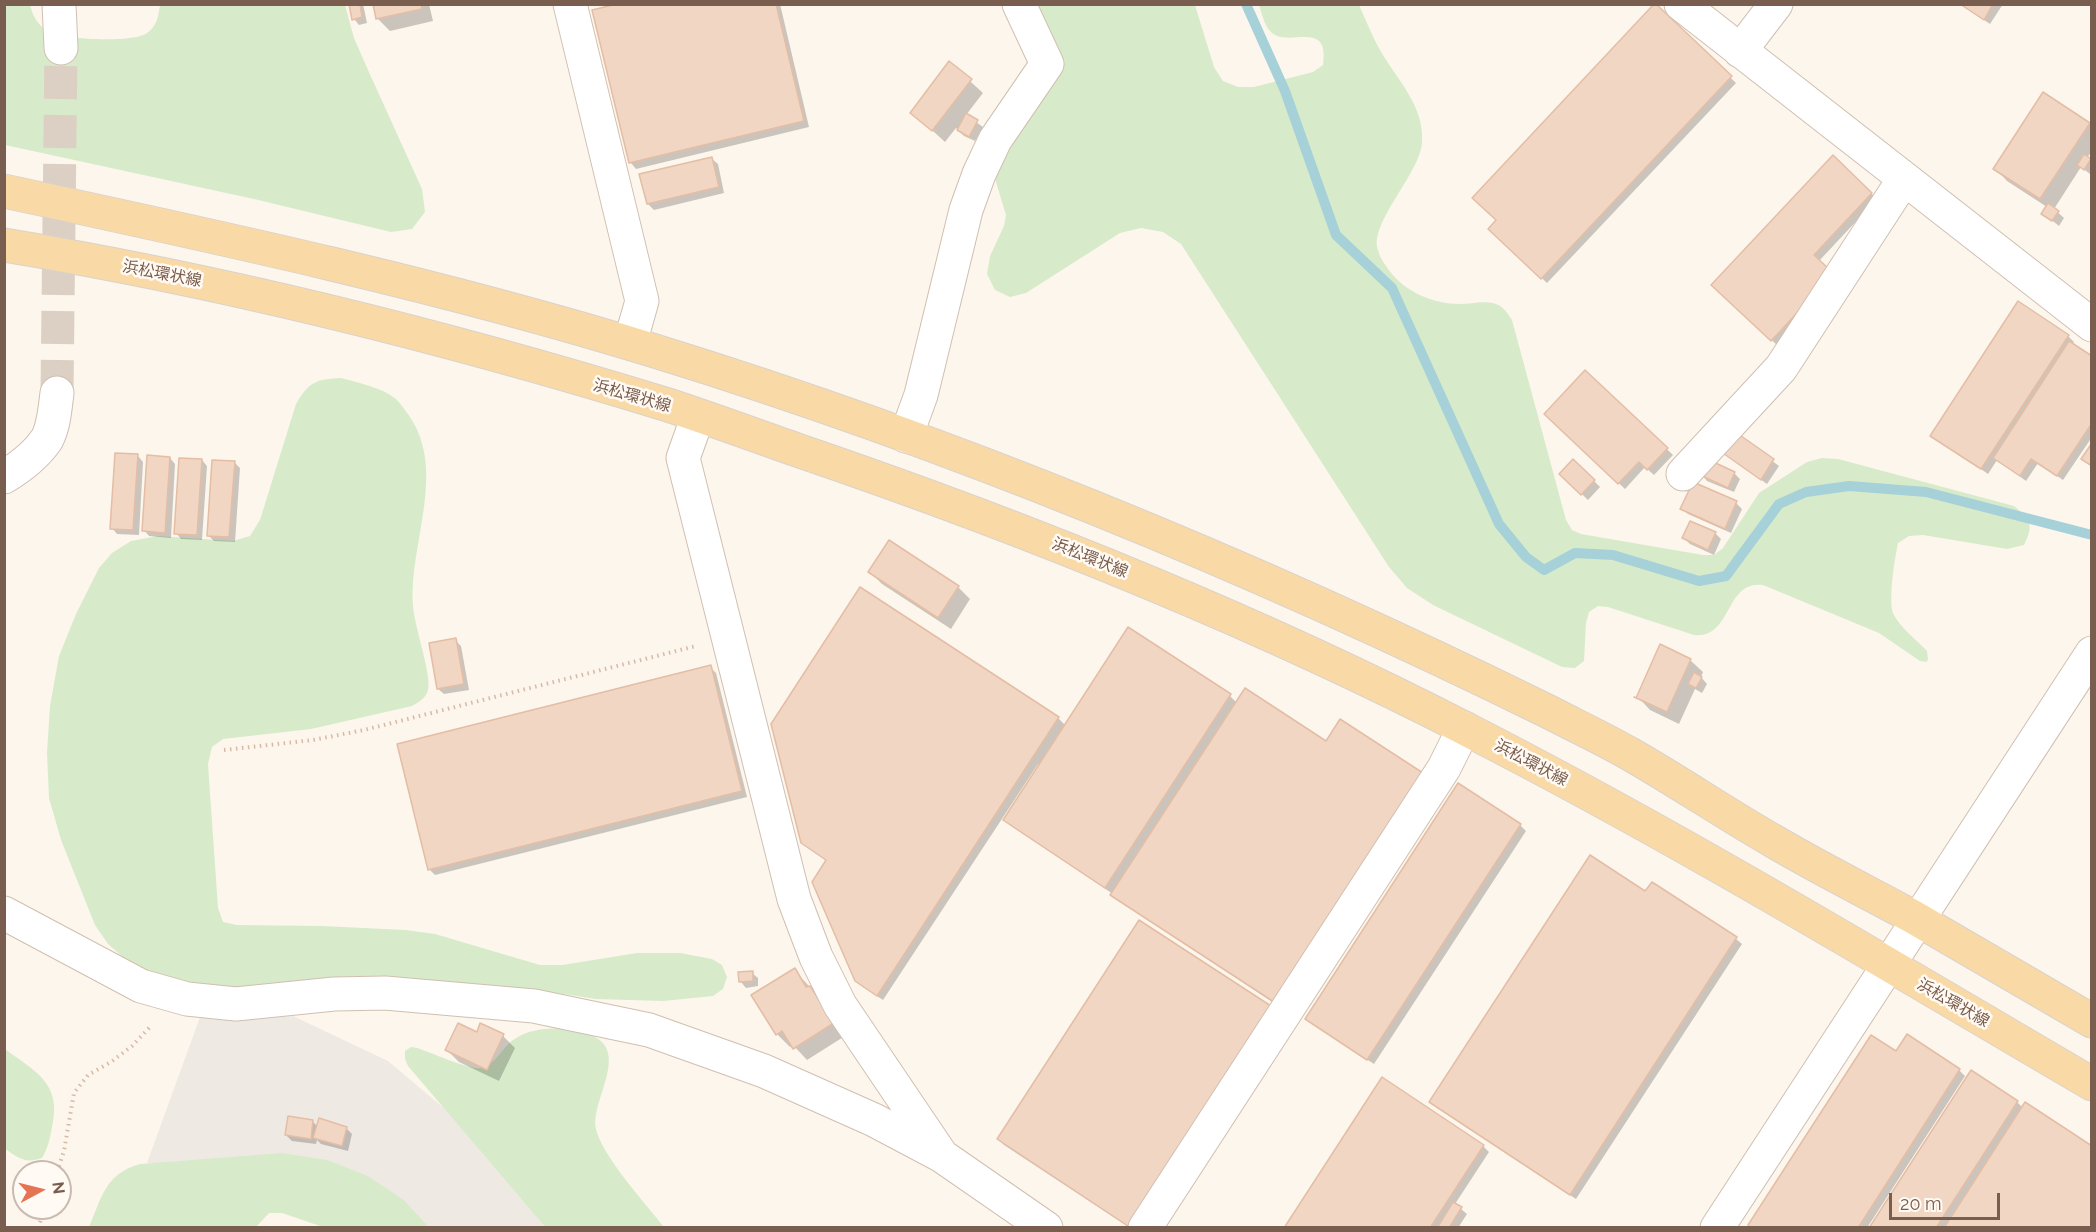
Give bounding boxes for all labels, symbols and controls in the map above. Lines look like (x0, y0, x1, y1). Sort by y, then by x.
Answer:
street label: 浜松環状線 (121, 257, 203, 291)
street label: 浜松環状線 (591, 376, 673, 416)
street label: 浜松環状線 (1049, 534, 1131, 582)
street label: 浜松環状線 (1491, 736, 1571, 790)
street label: 浜松環状線 (1914, 975, 1992, 1031)
north arrow (12, 1160, 72, 1220)
text: N (48, 1181, 69, 1195)
scale bar (1892, 1181, 2003, 1219)
text: 20 m (1900, 1193, 1942, 1214)

